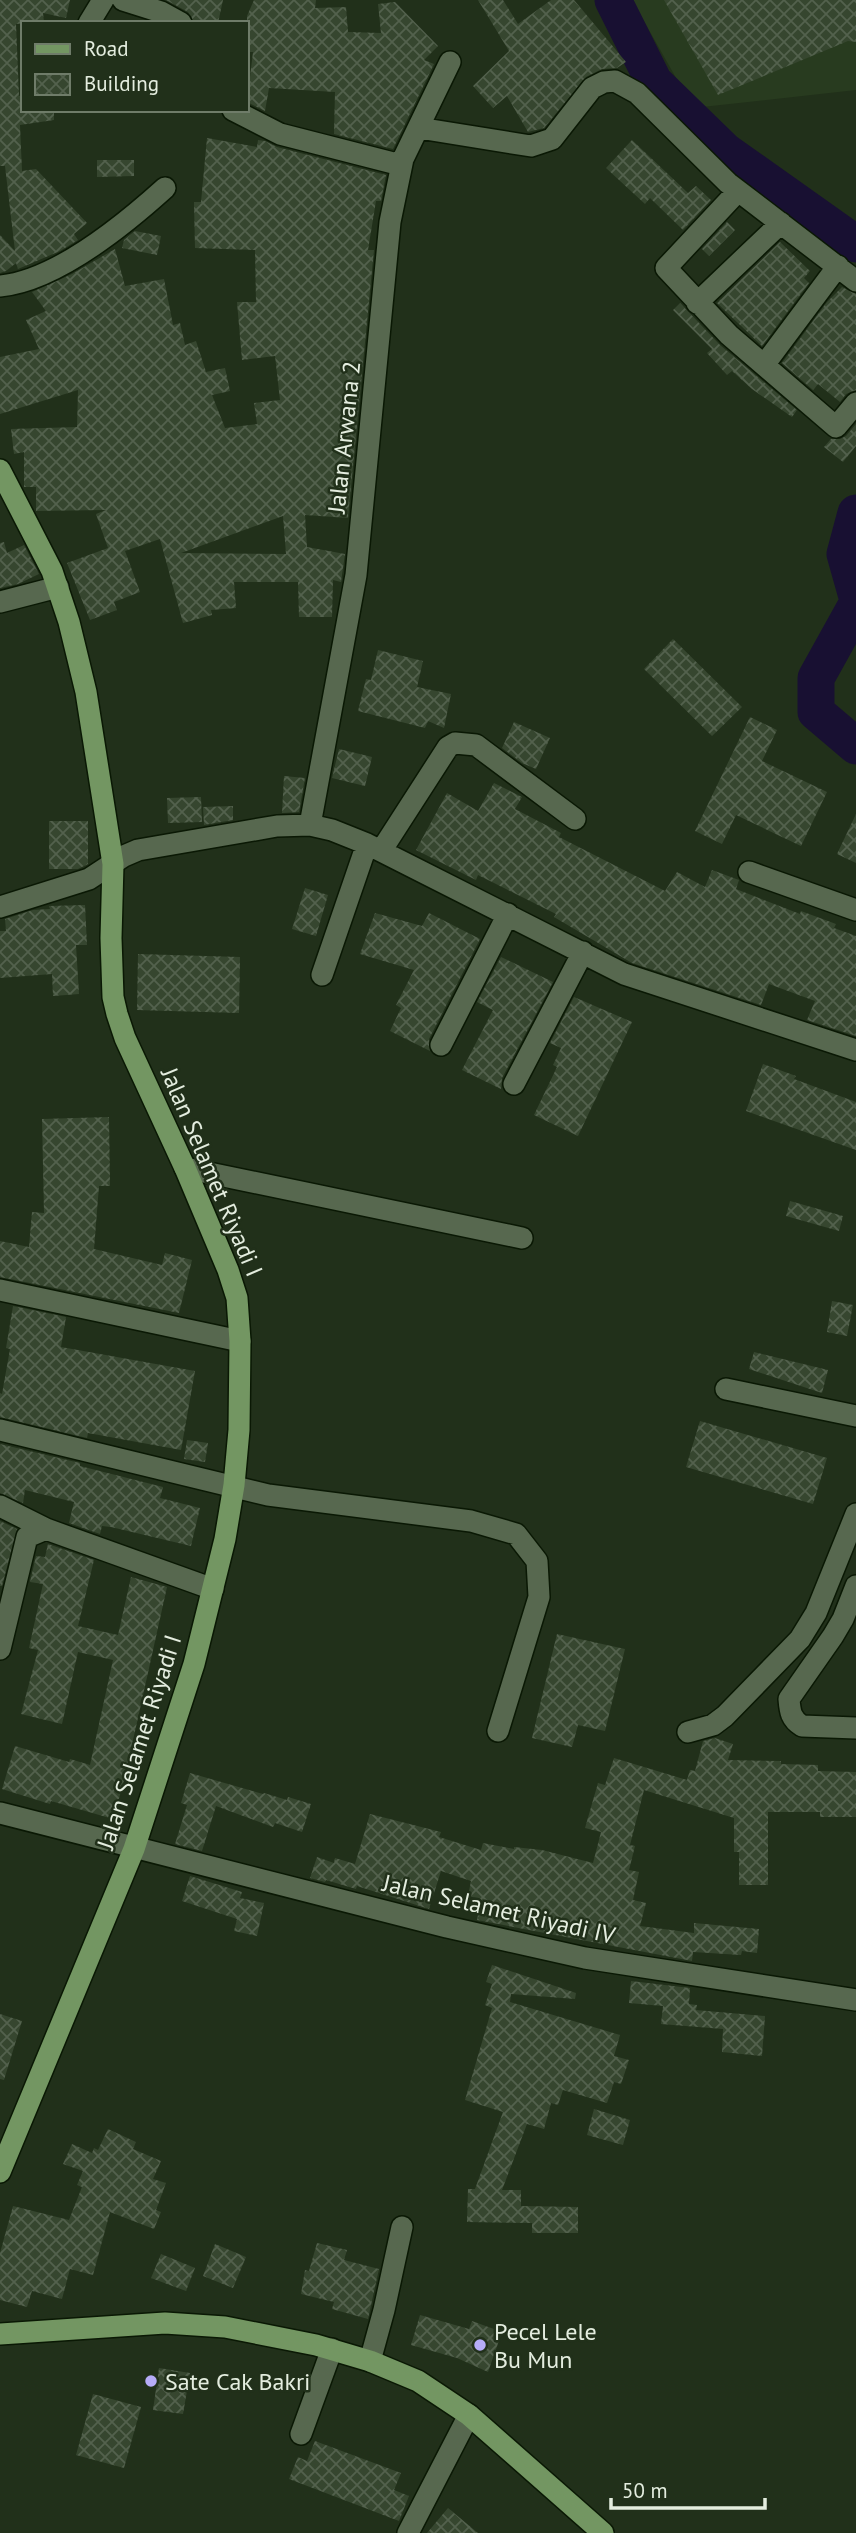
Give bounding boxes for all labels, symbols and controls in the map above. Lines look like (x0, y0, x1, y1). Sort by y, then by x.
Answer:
legend (21, 21, 248, 112)
text: Road (84, 35, 128, 62)
text: Building (84, 70, 159, 97)
street label: Jalan Arwana 2 (320, 359, 367, 516)
street label: Jalan Selamet Riyadi I (154, 1062, 270, 1281)
street label: Jalan Selamet Riyadi I (89, 1631, 188, 1854)
street label: Jalan Selamet Riyadi IV (379, 1867, 619, 1951)
place label: Pecel Lele Bu Mun (494, 2316, 597, 2375)
marker: Pecel Lele Bu Mun (472, 2337, 488, 2353)
place label: Sate Cak Bakri (165, 2366, 311, 2397)
marker: Sate Cak Bakri (143, 2373, 159, 2389)
scale bar (611, 2466, 765, 2510)
text: 50 m (622, 2477, 668, 2504)

